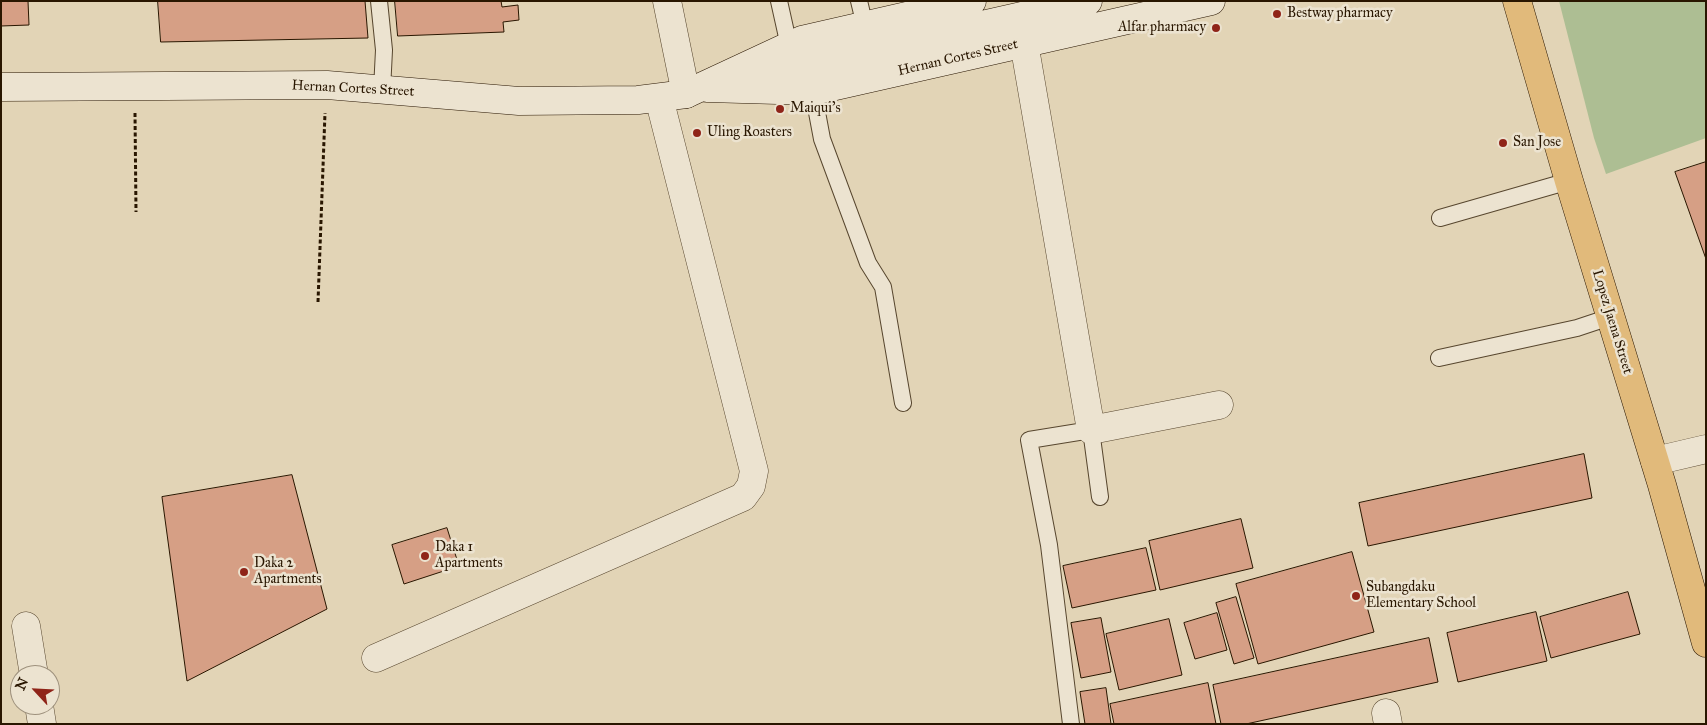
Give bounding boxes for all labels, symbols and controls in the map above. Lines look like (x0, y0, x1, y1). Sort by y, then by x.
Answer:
place label: Bestway pharmacy (1287, 6, 1393, 22)
marker: Bestway pharmacy (1271, 8, 1283, 20)
place label: Alfar pharmacy (1118, 20, 1206, 36)
marker: Alfar pharmacy (1210, 22, 1222, 34)
street label: Hernan Cortes Street (896, 36, 1020, 80)
street label: Hernan Cortes Street (291, 77, 415, 101)
place label: Maiqui's (790, 101, 841, 117)
marker: Maiqui's (774, 103, 786, 115)
place label: Uling Roasters (707, 125, 792, 141)
marker: Uling Roasters (691, 127, 703, 139)
place label: San Jose (1513, 135, 1561, 151)
marker: San Jose (1497, 137, 1509, 149)
street label: Lopez Jaena Street (1588, 268, 1636, 376)
place label: Daka 1 Apartments (435, 540, 503, 572)
marker: Daka 1 Apartments (419, 550, 431, 562)
place label: Daka 2 Apartments (254, 556, 322, 588)
marker: Daka 2 Apartments (238, 566, 250, 578)
place label: Subangdaku Elementary School (1366, 580, 1476, 612)
marker: Subangdaku Elementary School (1350, 590, 1362, 602)
north arrow (10, 665, 60, 715)
text: N (12, 675, 32, 693)

